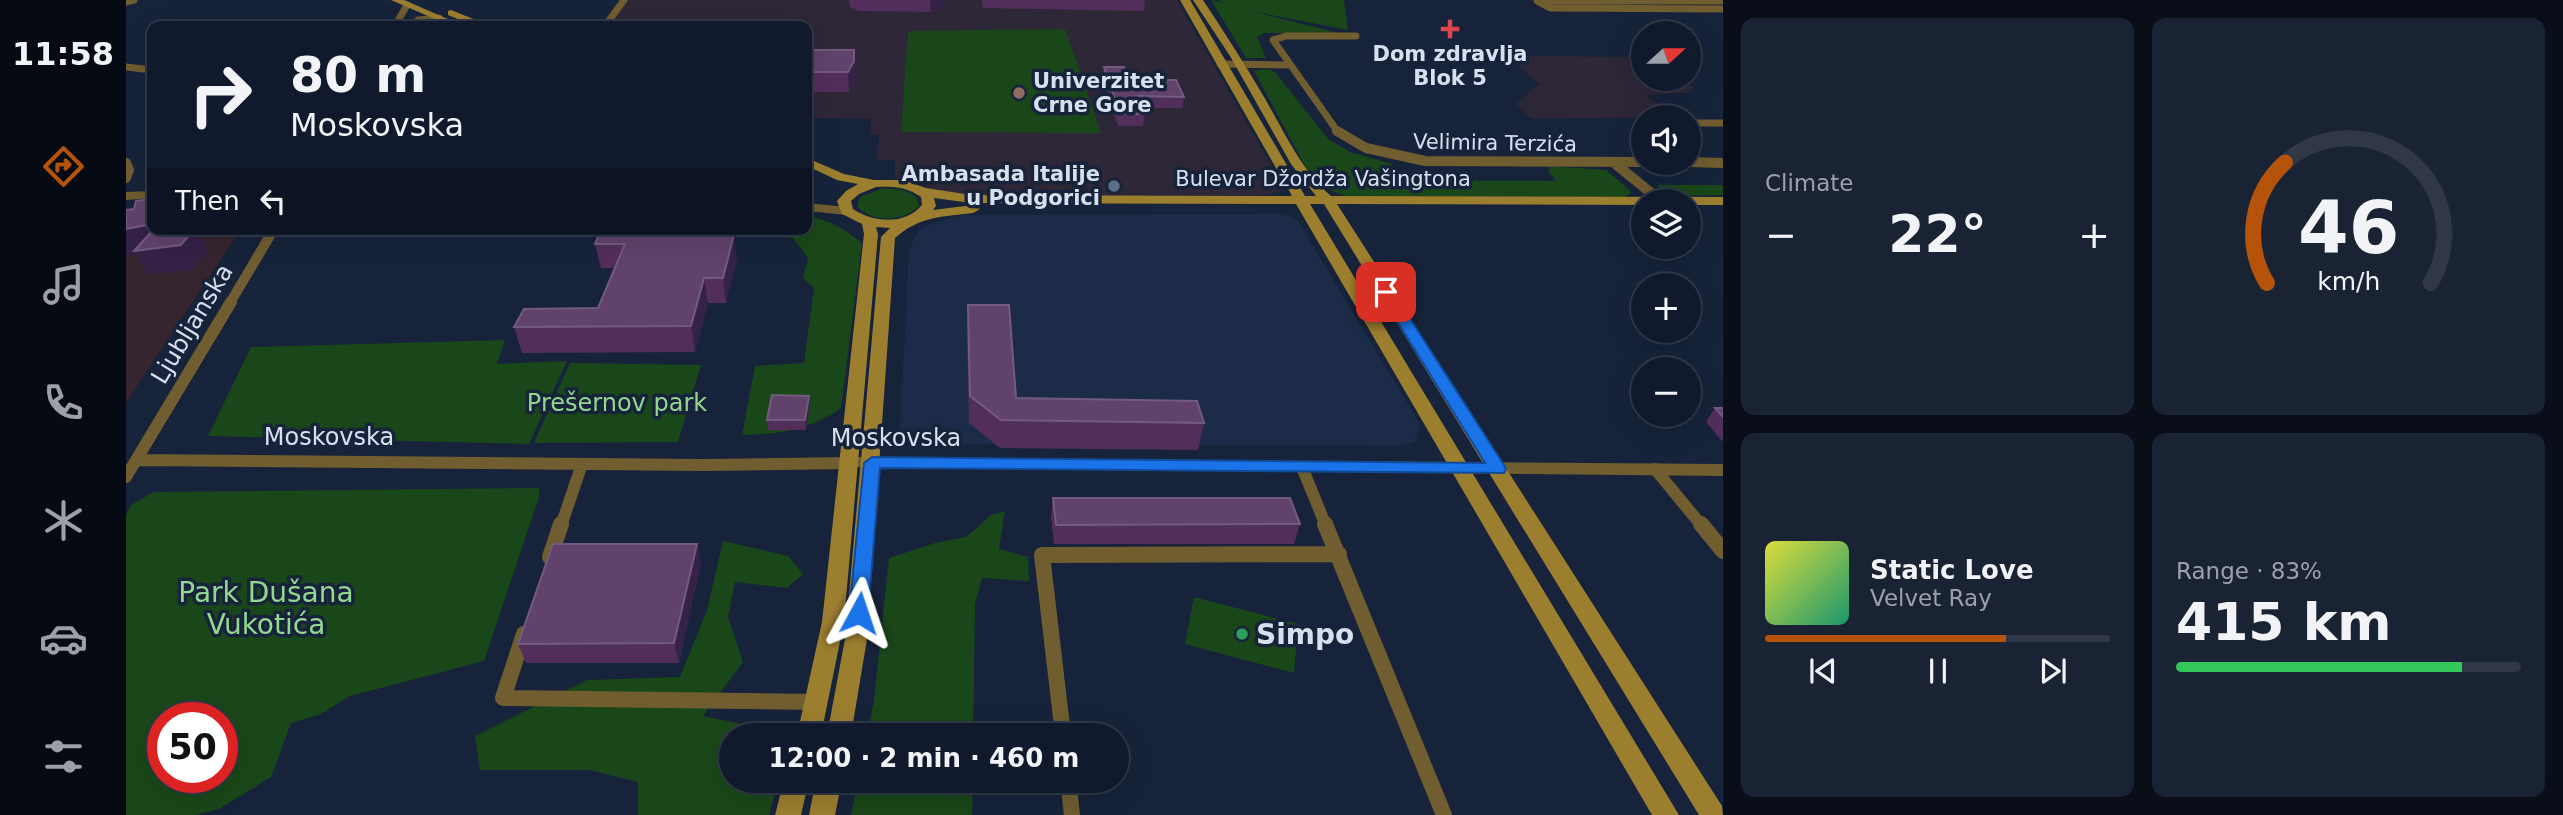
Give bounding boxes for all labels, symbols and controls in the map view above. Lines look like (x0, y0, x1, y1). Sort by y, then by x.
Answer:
marker: Dom zdravlja Blok 5 (1440, 19, 1460, 39)
north arrow (1631, 21, 1701, 91)
map controls (1631, 21, 1701, 427)
text: 11:58 (12, 35, 114, 73)
place label: Dom zdravlja Blok 5 (1372, 42, 1528, 90)
text: 80 m (290, 47, 426, 104)
icon: right (175, 49, 266, 140)
place label: Univerzitet Crne Gore (1033, 69, 1164, 117)
marker: Univerzitet Crne Gore (1011, 85, 1027, 101)
button: sound (1631, 105, 1701, 175)
text: Moskovska (290, 106, 464, 144)
street label: Velimira Terzića (1413, 130, 1577, 156)
icon: directions (39, 142, 88, 191)
place label: Ambasada Italije u Podgorici (902, 162, 1100, 210)
street label: Bulevar Džordža Vašingtona (1175, 167, 1471, 191)
text: Climate (1765, 170, 1854, 196)
marker: Ambasada Italije u Podgorici (1106, 178, 1122, 194)
icon: left (254, 182, 292, 220)
text: 46 (2298, 185, 2399, 270)
text: Then (175, 186, 240, 216)
button: layers (1631, 189, 1701, 259)
text: 22° (1888, 204, 1987, 264)
text: − (1765, 213, 1797, 257)
text: + (2078, 213, 2110, 257)
street label: Ljubljanska (145, 259, 239, 389)
icon: music (39, 260, 88, 309)
pin (1356, 262, 1416, 322)
text: km/h (2317, 266, 2380, 295)
icon: arrive (1367, 273, 1405, 311)
button: + (1631, 273, 1701, 343)
button: − (1631, 357, 1701, 427)
icon: phone (39, 378, 88, 427)
park label: Prešernov park (527, 389, 707, 417)
street label: Moskovska (264, 423, 394, 451)
street label: Moskovska (831, 424, 961, 452)
icon: climate (39, 496, 88, 545)
text: Static Love (1870, 555, 2034, 585)
text: Range · 83% (2176, 558, 2322, 584)
park label: Park Dušana Vukotića (178, 576, 354, 641)
position arrow (822, 576, 896, 650)
text: Velvet Ray (1870, 585, 1992, 611)
text: 415 km (2176, 592, 2391, 652)
icon: car (39, 614, 88, 663)
place label: Simpo (1256, 618, 1354, 651)
marker: Simpo (1234, 626, 1250, 642)
icon: previous (1804, 652, 1842, 690)
icon: pause (1919, 652, 1957, 690)
icon: next (2034, 652, 2072, 690)
speed limit sign: 50 (147, 702, 238, 793)
icon: filters (39, 732, 88, 781)
text: 12:00 · 2 min · 460 m (769, 743, 1079, 773)

